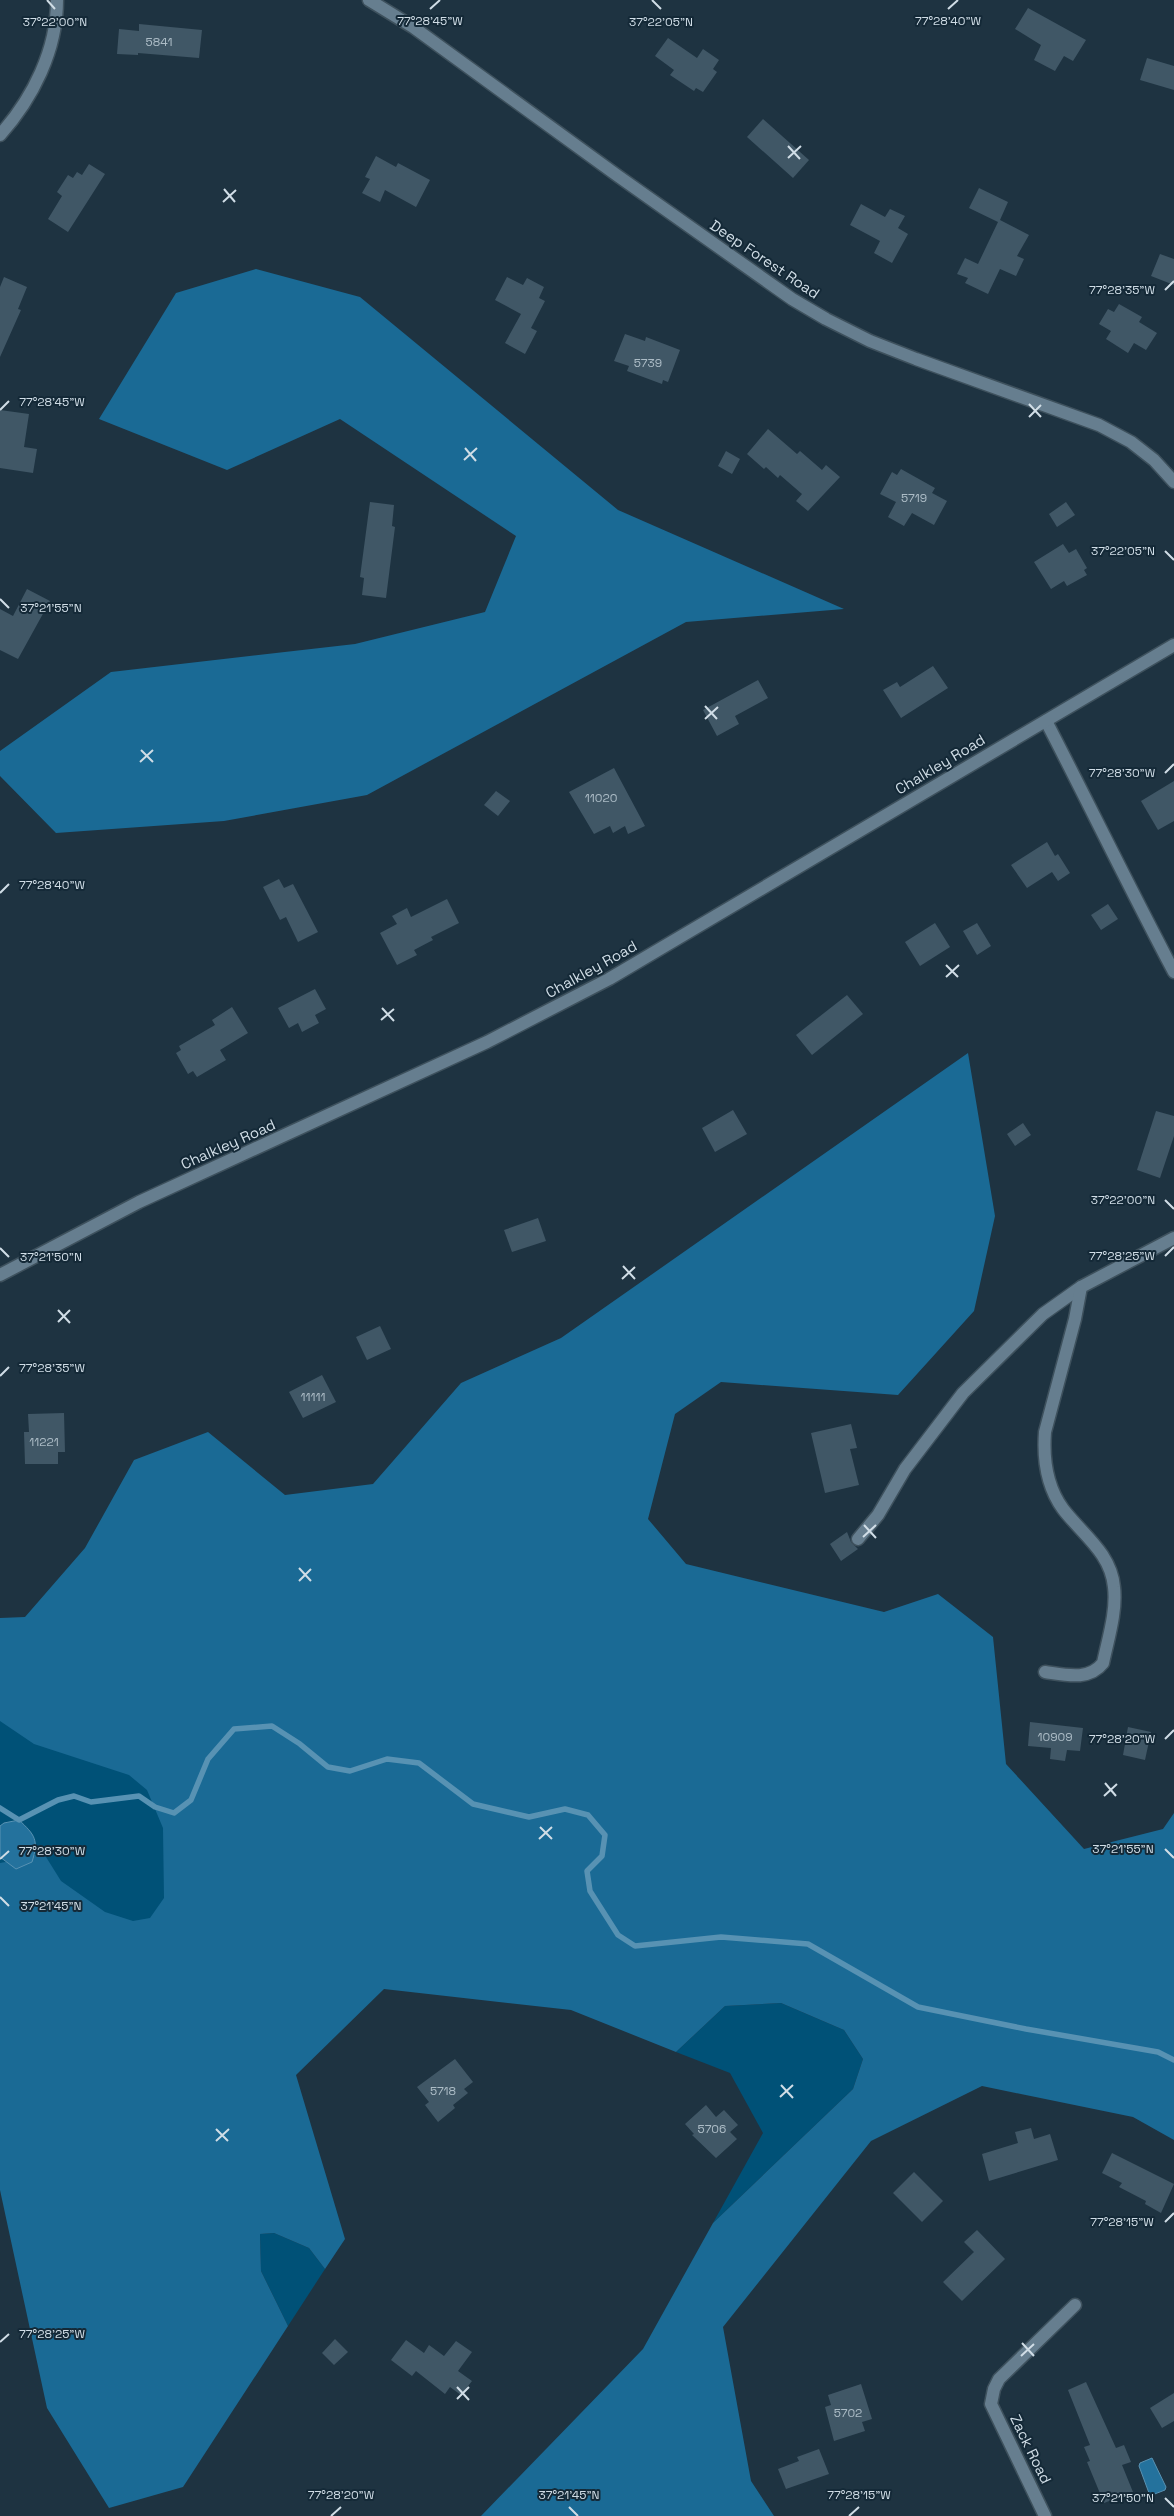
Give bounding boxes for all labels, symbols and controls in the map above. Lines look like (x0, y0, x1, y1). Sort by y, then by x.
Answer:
text: 77°28'45"W (397, 13, 463, 29)
text: 77°28'40"W (915, 13, 982, 29)
text: 37°22'00"N (23, 14, 87, 30)
text: 37°22'05"N (629, 14, 693, 30)
house number: 5841 (146, 34, 172, 50)
street label: Deep Forest Road (707, 215, 823, 303)
text: 77°28'35"W (1089, 282, 1155, 298)
house number: 5739 (634, 355, 662, 371)
text: 77°28'45"W (19, 394, 85, 410)
house number: 5719 (901, 490, 927, 506)
text: 37°22'05"N (1091, 543, 1155, 559)
text: 37°21'55"N (20, 600, 82, 616)
street label: Chalkley Road (892, 730, 988, 798)
text: 77°28'30"W (1089, 765, 1156, 781)
house number: 11020 (585, 790, 617, 806)
text: 77°28'40"W (19, 877, 86, 893)
street label: Chalkley Road (542, 936, 640, 1002)
street label: Chalkley Road (178, 1115, 278, 1173)
text: 37°22'00"N (1091, 1192, 1155, 1208)
text: 77°28'25"W (1089, 1248, 1155, 1264)
text: 37°21'50"N (20, 1249, 82, 1265)
text: 77°28'35"W (19, 1360, 85, 1376)
house number: 11111 (300, 1389, 326, 1405)
house number: 11221 (29, 1434, 59, 1450)
house number: 10909 (1037, 1729, 1073, 1745)
text: 77°28'20"W (1089, 1731, 1156, 1747)
text: 37°21'55"N (1092, 1841, 1154, 1857)
text: 77°28'30"W (19, 1843, 86, 1859)
text: 37°21'45"N (20, 1898, 82, 1914)
house number: 5718 (430, 2083, 456, 2099)
house number: 5706 (698, 2121, 726, 2137)
text: 77°28'15"W (1090, 2214, 1154, 2230)
text: 77°28'25"W (19, 2326, 85, 2342)
house number: 5702 (834, 2405, 862, 2421)
street label: Zack Road (1006, 2411, 1056, 2487)
text: 77°28'20"W (308, 2487, 375, 2503)
text: 37°21'45"N (538, 2487, 600, 2503)
text: 77°28'15"W (827, 2487, 891, 2503)
text: 37°21'50"N (1092, 2490, 1154, 2506)

